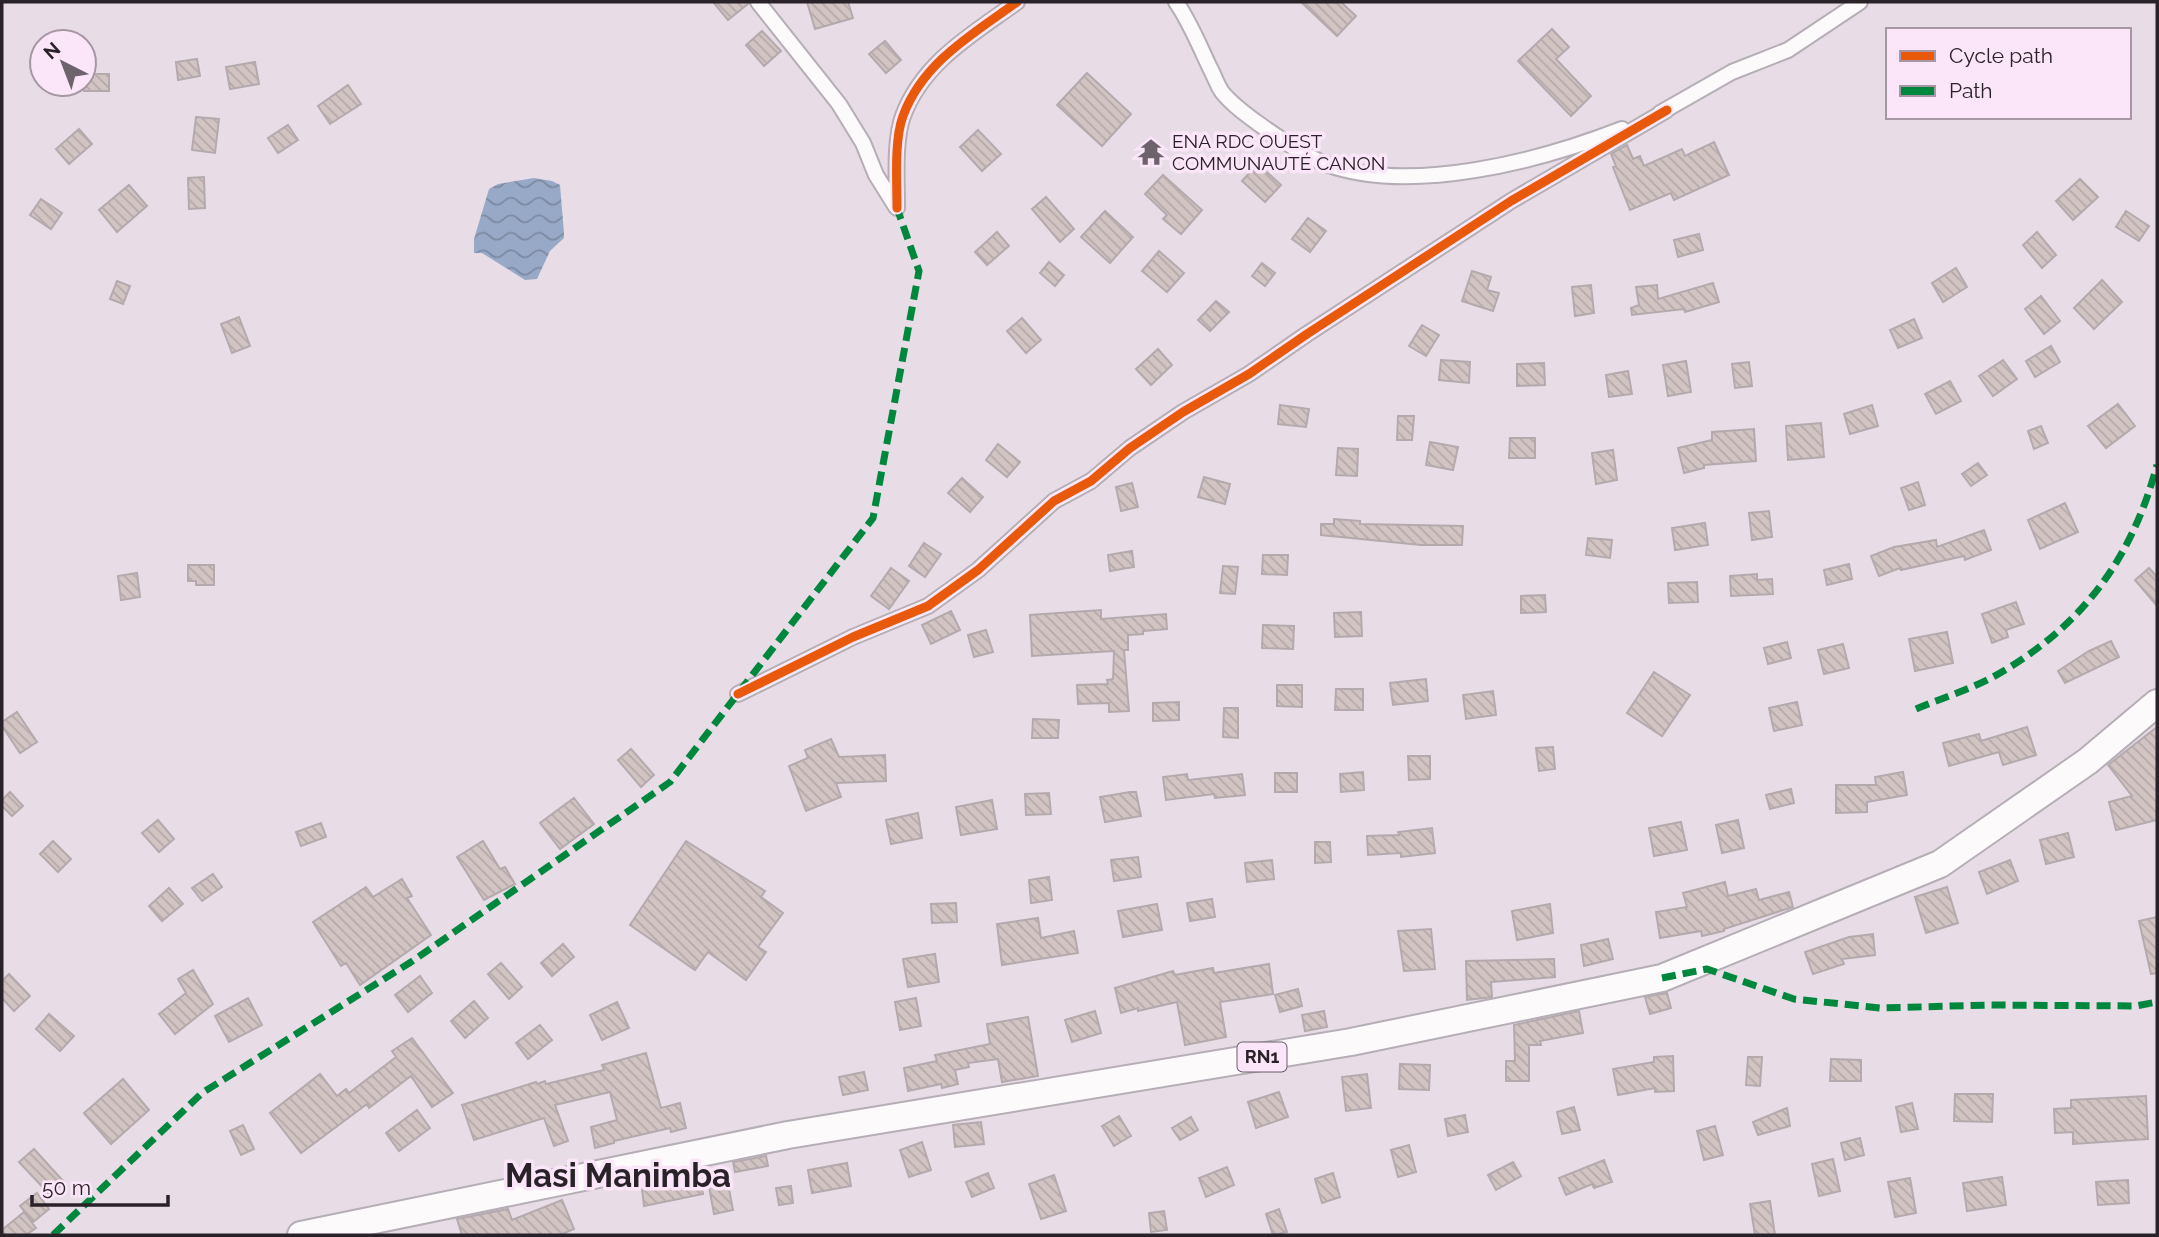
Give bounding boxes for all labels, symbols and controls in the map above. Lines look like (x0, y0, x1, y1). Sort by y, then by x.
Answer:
north arrow (28, 28, 98, 98)
legend (1886, 28, 2131, 119)
text: N (39, 37, 64, 63)
text: Cycle path (1949, 43, 2053, 68)
text: Path (1949, 78, 1993, 103)
place label: ENA RDC OUEST COMMUNAUTÉ CANON (1172, 130, 1385, 174)
temple icon: ENA RDC OUEST COMMUNAUTÉ CANON (1136, 137, 1166, 167)
road number: RN1 (1238, 1042, 1286, 1072)
district label: Masi Manimba (505, 1156, 731, 1195)
scale bar (32, 1164, 168, 1208)
text: 50 m (42, 1175, 91, 1200)

